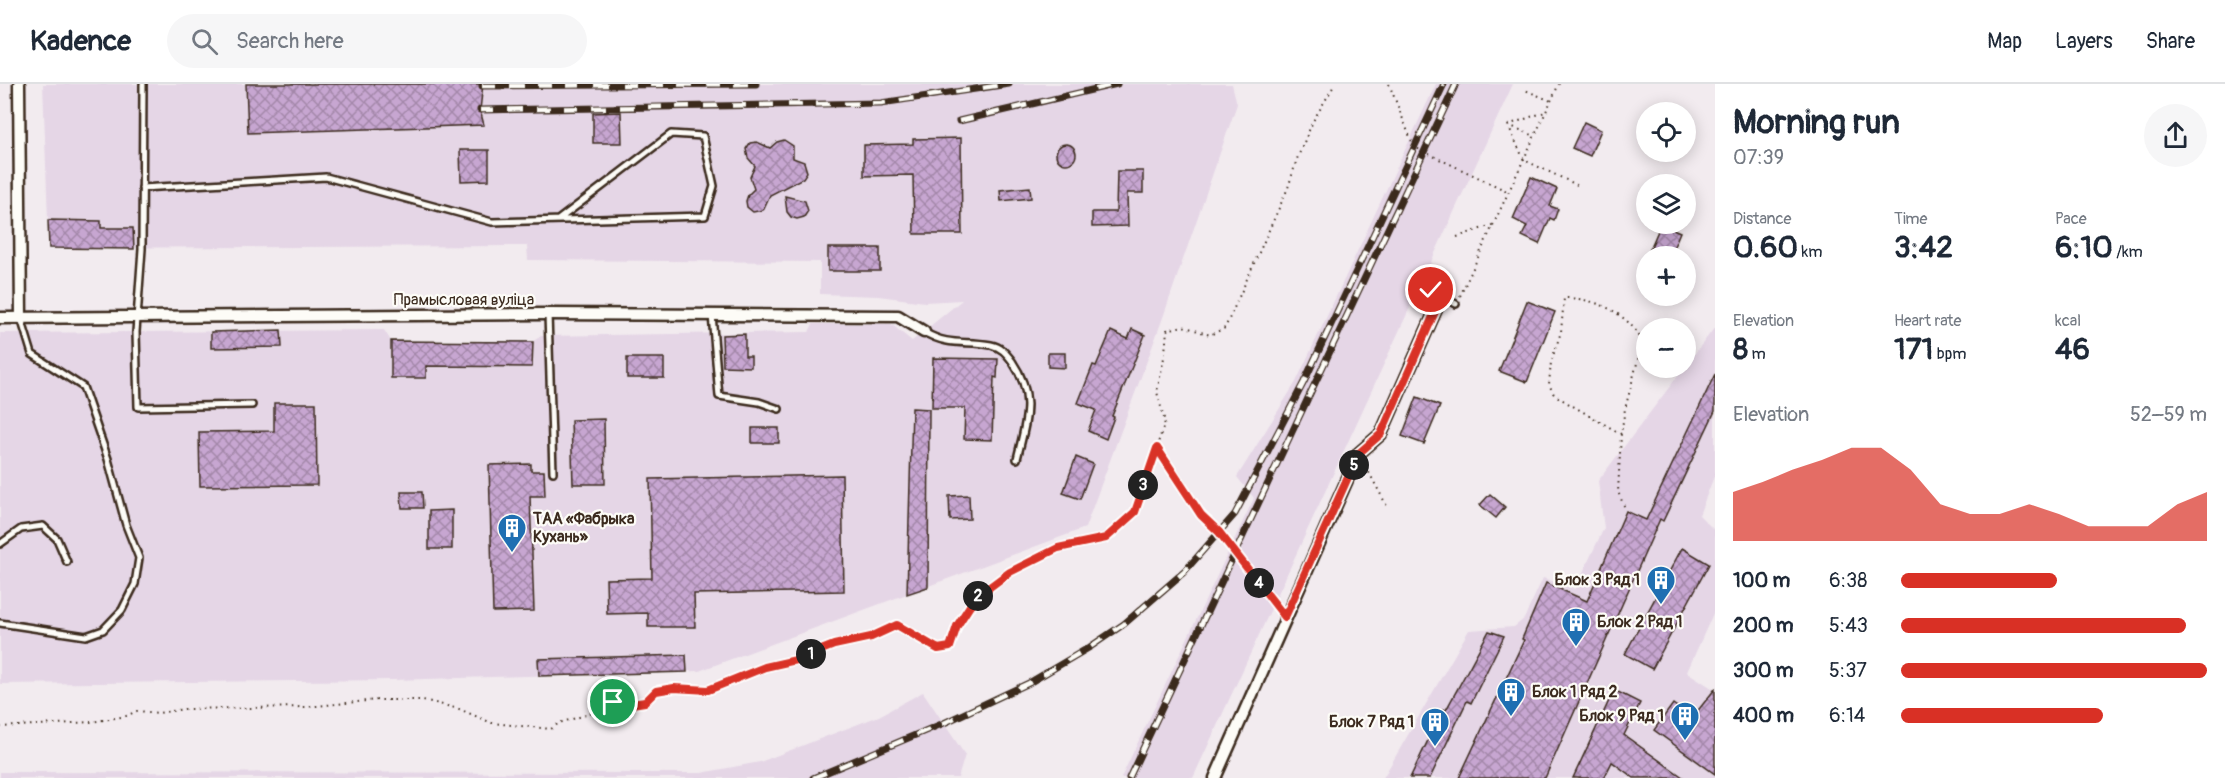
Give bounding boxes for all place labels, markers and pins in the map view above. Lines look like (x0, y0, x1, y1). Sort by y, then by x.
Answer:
pin (1405, 264, 1456, 315)
pin: 5 (1339, 450, 1369, 480)
pin: 3 (1128, 470, 1158, 500)
place label: ТАА «Фабрыка Кухань» (532, 509, 635, 547)
building icon: ТАА «Фабрыка Кухань» (496, 512, 528, 554)
building icon: Блок 3 Ряд 1 (1645, 564, 1677, 606)
pin: 4 (1244, 568, 1274, 598)
place label: Блок 3 Ряд 1 (1554, 570, 1640, 590)
pin: 2 (963, 581, 993, 611)
building icon: Блок 2 Ряд 1 (1560, 606, 1592, 648)
place label: Блок 2 Ряд 1 (1597, 612, 1683, 632)
pin: 1 (796, 639, 826, 669)
pin (587, 676, 638, 727)
building icon: Блок 1 Ряд 2 (1495, 676, 1527, 718)
place label: Блок 1 Ряд 2 (1532, 682, 1618, 702)
building icon: Блок 9 Ряд 1 (1669, 700, 1701, 742)
building icon: Блок 7 Ряд 1 (1419, 706, 1451, 748)
place label: Блок 9 Ряд 1 (1579, 706, 1664, 726)
place label: Блок 7 Ряд 1 (1329, 712, 1414, 732)

